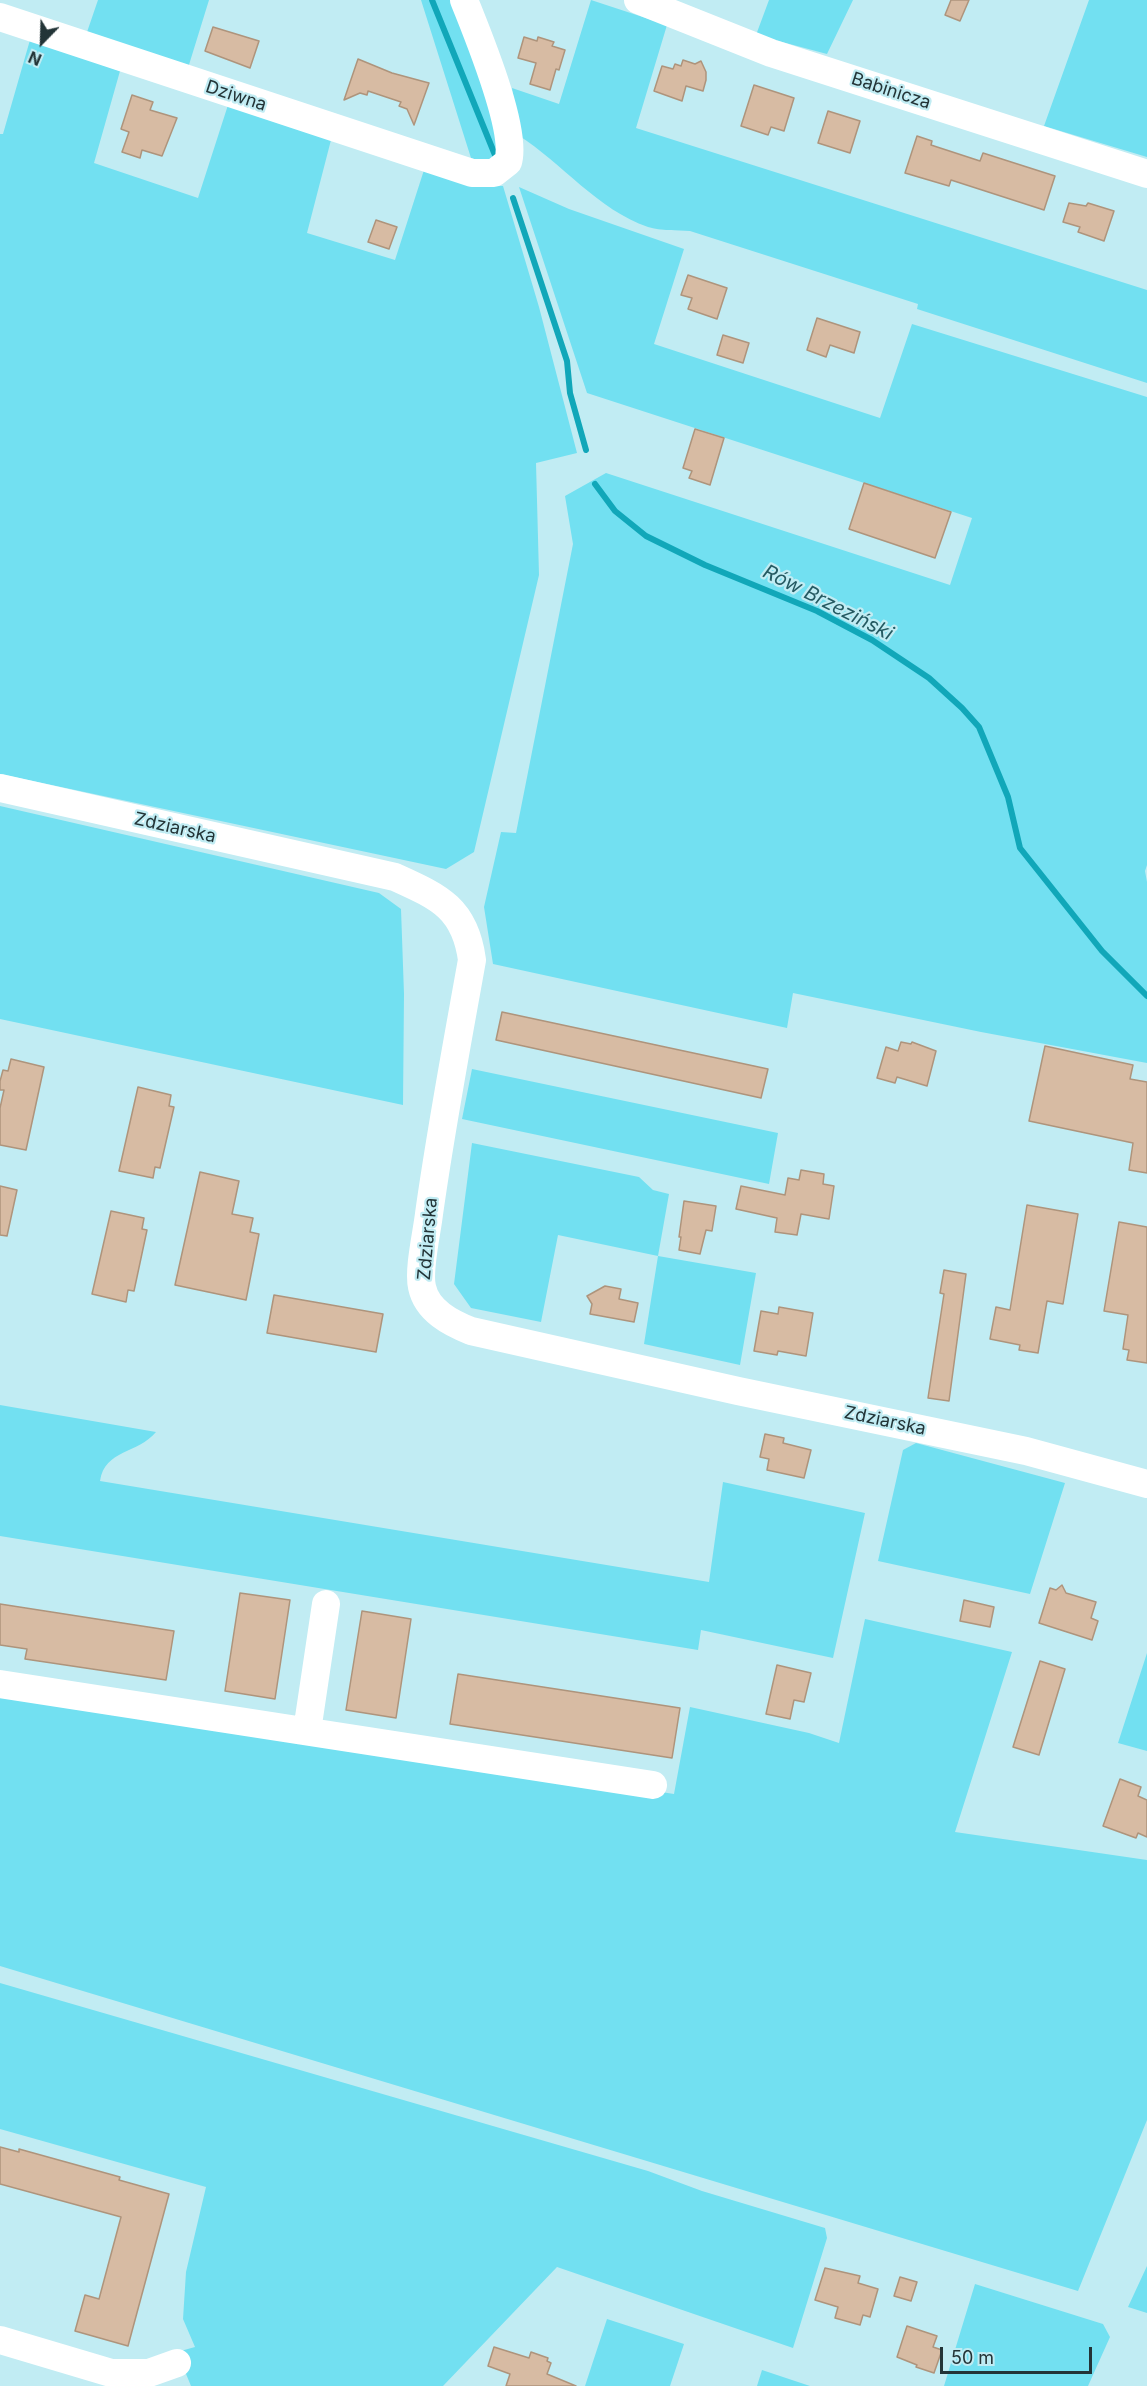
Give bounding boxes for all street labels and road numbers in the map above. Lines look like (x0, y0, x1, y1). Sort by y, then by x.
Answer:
street label: Babinicza (849, 68, 933, 114)
street label: Dziwna (203, 76, 269, 116)
street label: Zdziarska (132, 808, 218, 848)
street label: Zdziarska (414, 1197, 442, 1281)
street label: Zdziarska (842, 1402, 928, 1440)

